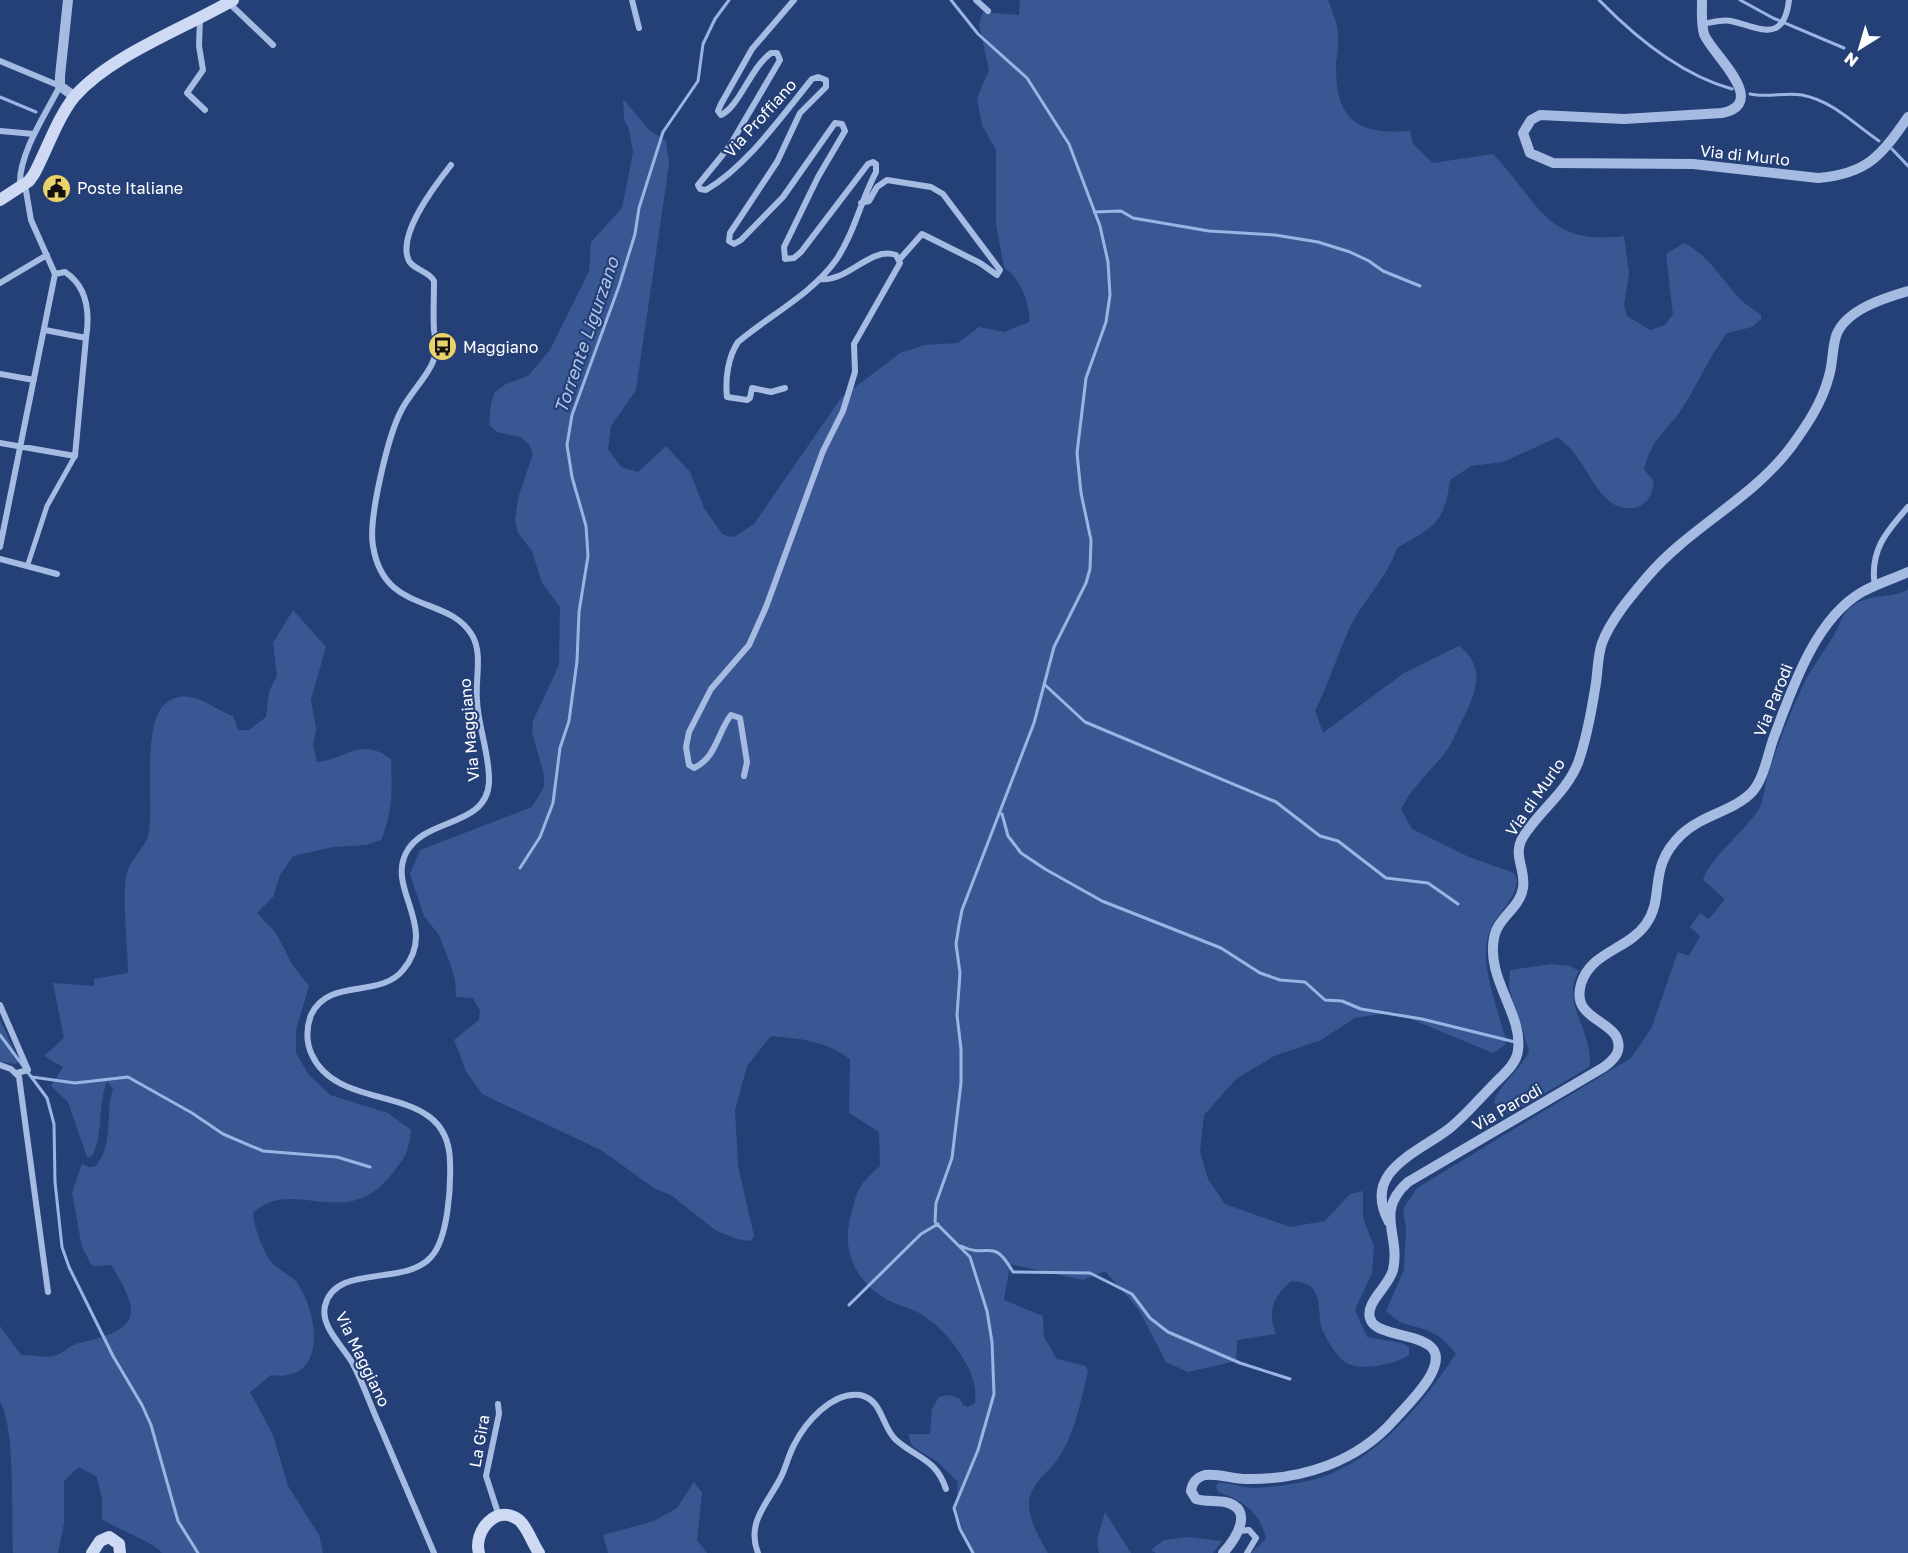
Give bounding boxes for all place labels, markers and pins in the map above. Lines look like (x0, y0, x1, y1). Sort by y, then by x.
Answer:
public building icon: Poste Italiane (40, 172, 72, 204)
place label: Poste Italiane (77, 178, 183, 198)
bus stop icon: Maggiano (426, 331, 458, 363)
place label: Maggiano (463, 337, 538, 357)

